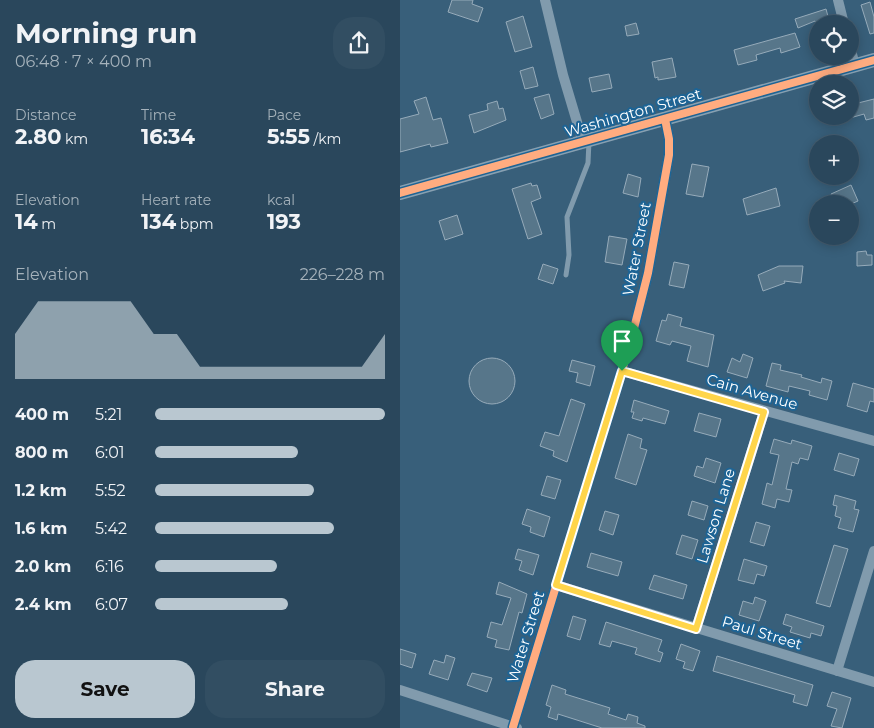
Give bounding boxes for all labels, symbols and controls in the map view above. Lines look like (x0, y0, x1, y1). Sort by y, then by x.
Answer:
map controls (809, 15, 859, 245)
button: locate (809, 15, 859, 65)
text: Morning run (15, 16, 197, 50)
button: share (333, 17, 385, 69)
text: 06:48 · 7 × 400 m (15, 52, 152, 71)
button: layers (809, 75, 859, 125)
street label: Washington Street (562, 84, 703, 141)
text: Distance (15, 106, 77, 124)
text: Time (141, 106, 176, 124)
text: Pace (267, 106, 301, 124)
text: 2.80 (15, 124, 61, 149)
text: 16:34 (141, 124, 195, 149)
text: 5:55 (267, 124, 310, 149)
text: km (61, 130, 88, 148)
text: /km (310, 130, 341, 148)
button: + (809, 135, 859, 185)
text: Elevation (15, 191, 80, 209)
text: Heart rate (141, 191, 211, 209)
text: kcal (267, 191, 295, 209)
button: − (809, 195, 859, 245)
street label: Water Street (618, 201, 655, 297)
text: 14 (15, 209, 38, 234)
text: 134 (141, 209, 176, 234)
text: 193 (267, 209, 301, 234)
text: m (38, 215, 56, 233)
text: bpm (176, 215, 214, 233)
text: Elevation (15, 265, 89, 284)
text: 226–228 m (300, 265, 385, 284)
pin (601, 320, 643, 371)
icon: arrive (608, 327, 636, 355)
street label: Cain Avenue (704, 369, 800, 414)
text: 400 m (15, 405, 69, 424)
text: 5:21 (95, 405, 122, 424)
text: 800 m (15, 443, 69, 462)
text: 6:01 (95, 443, 125, 462)
street label: Lawson Lane (692, 466, 739, 566)
text: 1.2 km (15, 481, 67, 500)
text: 5:52 (95, 481, 126, 500)
text: 1.6 km (15, 519, 67, 538)
text: 5:42 (95, 519, 127, 538)
text: 2.0 km (15, 557, 71, 576)
text: 6:16 (95, 557, 124, 576)
street label: Water Street (503, 589, 548, 685)
text: 2.4 km (15, 595, 72, 614)
text: 6:07 (95, 595, 128, 614)
street label: Paul Street (720, 611, 805, 654)
button: Save (15, 660, 195, 718)
button: Share (205, 660, 385, 718)

